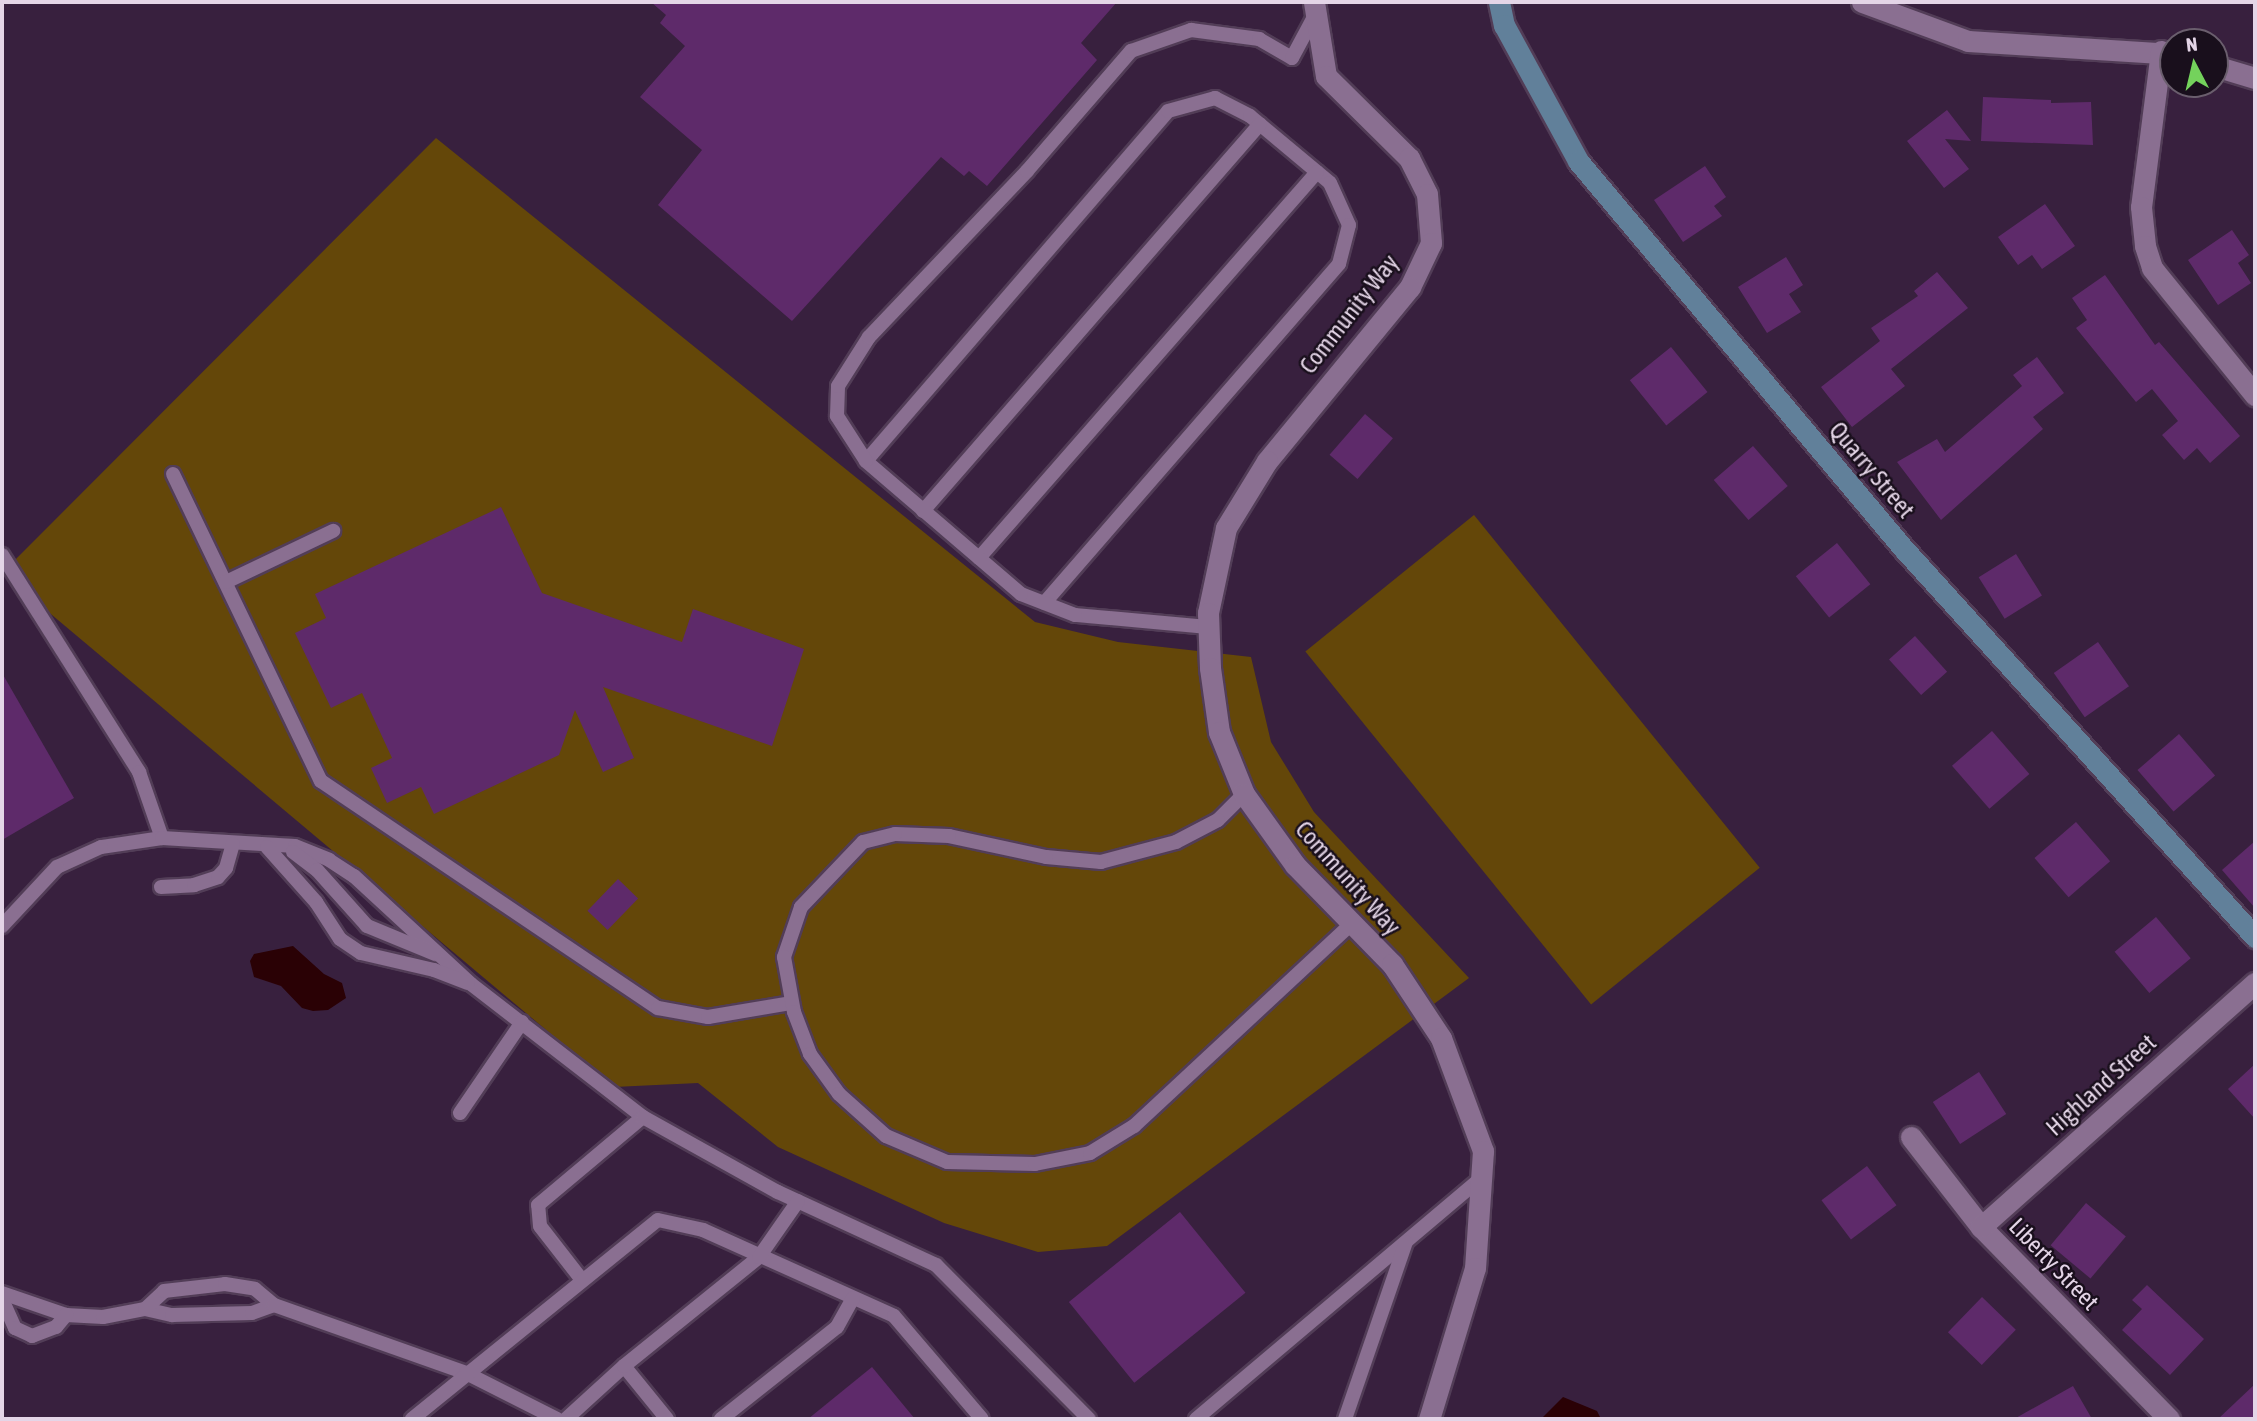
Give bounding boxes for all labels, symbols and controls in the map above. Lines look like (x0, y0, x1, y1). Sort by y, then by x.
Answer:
north arrow (2159, 28, 2229, 98)
text: N (2185, 33, 2199, 56)
street label: Community Way (1294, 249, 1404, 379)
street label: Quarry Street (1823, 416, 1921, 524)
street label: Community Way (1289, 815, 1407, 941)
street label: Highland Street (2040, 1028, 2162, 1142)
street label: Liberty Street (2003, 1212, 2105, 1316)

